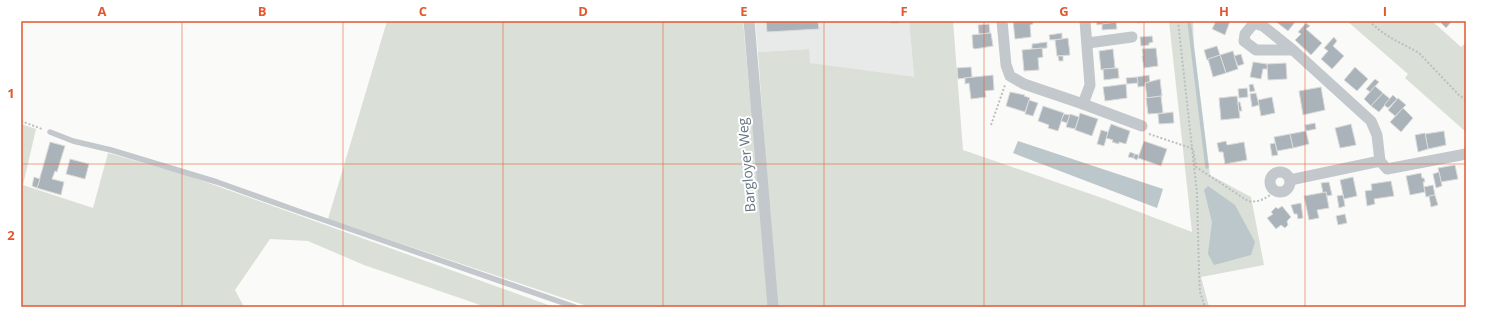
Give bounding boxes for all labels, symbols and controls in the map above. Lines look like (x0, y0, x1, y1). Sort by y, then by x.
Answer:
text: A (98, 2, 107, 20)
text: B (258, 2, 267, 20)
text: C (419, 2, 427, 20)
text: D (578, 2, 588, 20)
text: E (740, 2, 748, 20)
text: F (900, 2, 908, 20)
text: G (1059, 2, 1069, 20)
text: H (1219, 2, 1229, 20)
text: I (1383, 2, 1387, 20)
text: 1 (7, 84, 15, 102)
street label: Bargloyer Weg (732, 117, 760, 213)
text: 2 (7, 226, 15, 244)

